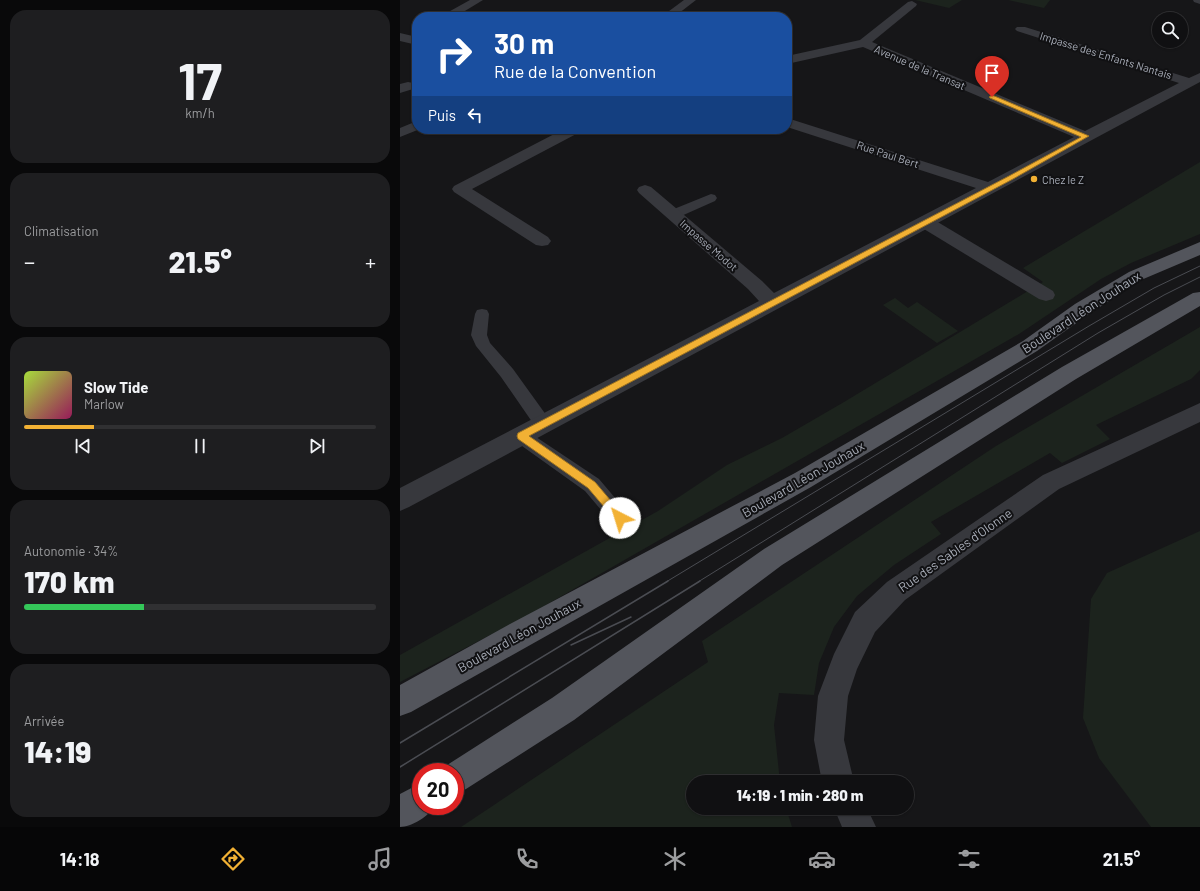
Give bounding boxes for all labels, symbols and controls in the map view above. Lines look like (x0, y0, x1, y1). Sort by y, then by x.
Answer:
map controls (1152, 12, 1188, 48)
button: search (1152, 12, 1188, 48)
text: 30 m (494, 26, 554, 60)
icon: right (428, 28, 480, 80)
street label: Impasse des Enfants Nantais (1038, 29, 1174, 81)
street label: Avenue de la Transat (873, 42, 967, 92)
text: 17 (178, 48, 222, 110)
pin (975, 56, 1009, 97)
text: Rue de la Convention (494, 60, 656, 82)
icon: arrive (981, 62, 1003, 84)
icon: left (464, 104, 486, 126)
text: km/h (185, 105, 215, 121)
text: Puis (428, 106, 456, 124)
street label: Rue Paul Bert (855, 138, 921, 170)
place label: Chez le Z (1042, 173, 1084, 186)
marker: Chez le Z (1029, 174, 1039, 184)
street label: Impasse Modot (678, 217, 740, 273)
text: Climatisation (24, 223, 99, 239)
text: 21.5° (168, 243, 232, 279)
text: − (24, 248, 35, 274)
text: + (365, 248, 376, 274)
street label: Boulevard Léon Jouhaux (1019, 268, 1143, 356)
text: Slow Tide (84, 378, 148, 396)
text: Marlow (84, 396, 124, 412)
icon: previous (72, 435, 94, 457)
icon: pause (189, 435, 211, 457)
icon: next (306, 435, 328, 457)
street label: Boulevard Léon Jouhaux (739, 437, 867, 521)
position arrow (599, 497, 641, 539)
street label: Rue des Sables d'Olonne (895, 505, 1015, 595)
text: Autonomie · 34% (24, 543, 118, 559)
text: 170 km (24, 563, 114, 599)
street label: Boulevard Léon Jouhaux (455, 594, 583, 676)
text: Arrivée (24, 713, 64, 729)
text: 14:19 (24, 733, 91, 769)
speed limit sign: 20 (412, 763, 464, 815)
text: 14:19 · 1 min · 280 m (737, 786, 863, 804)
icon: directions (219, 845, 247, 873)
icon: music (366, 845, 394, 873)
icon: phone (513, 845, 541, 873)
icon: climate (661, 845, 689, 873)
icon: car (808, 845, 836, 873)
icon: filters (955, 845, 983, 873)
text: 14:18 (60, 848, 100, 870)
text: 21.5° (1103, 848, 1140, 870)

